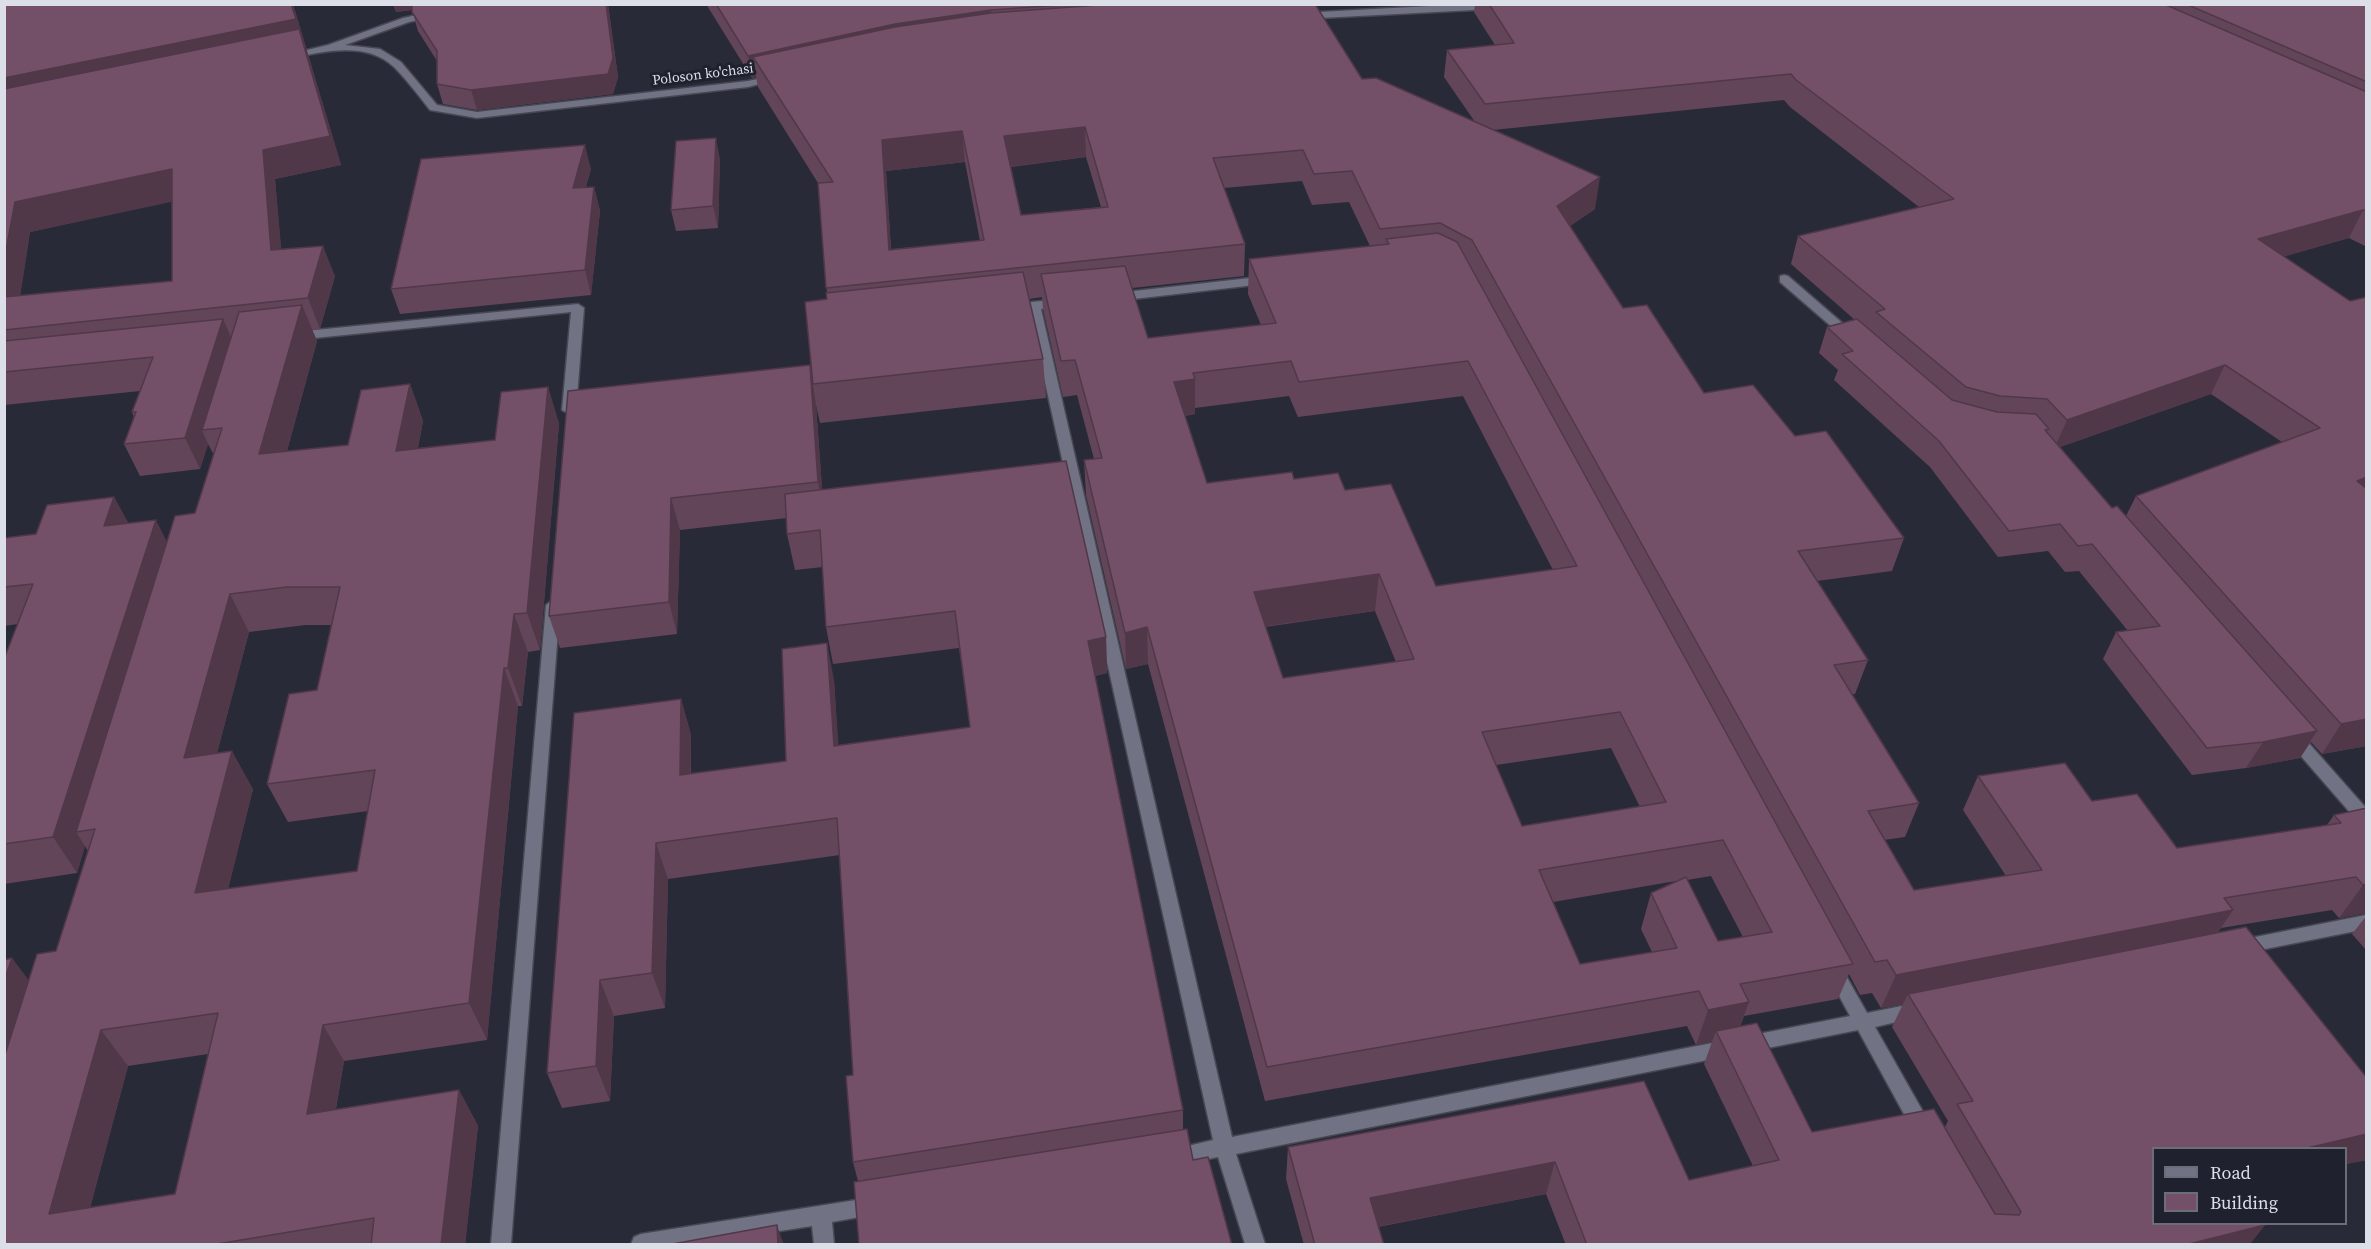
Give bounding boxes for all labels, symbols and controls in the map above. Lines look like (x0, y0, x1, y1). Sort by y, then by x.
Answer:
street label: Poloson ko'chasi (651, 60, 755, 90)
legend (2152, 1147, 2347, 1225)
text: Road (2210, 1160, 2251, 1185)
text: Building (2210, 1190, 2278, 1215)

